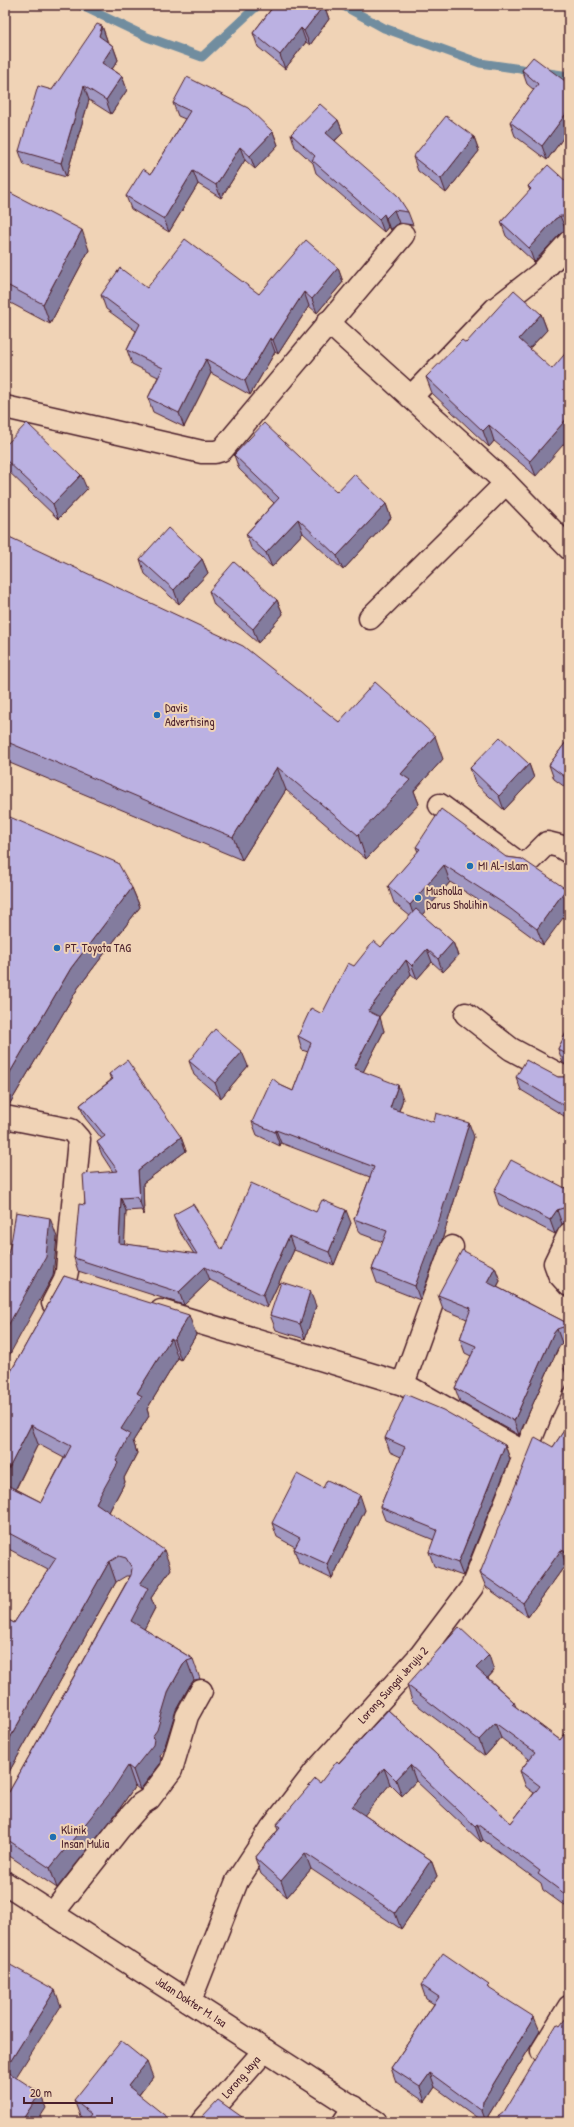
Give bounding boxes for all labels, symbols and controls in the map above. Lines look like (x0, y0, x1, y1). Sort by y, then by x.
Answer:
place label: Davis Advertising (165, 699, 215, 730)
marker: Davis Advertising (152, 710, 162, 720)
place label: MI Al-Islam (478, 857, 528, 874)
marker: MI Al-Islam (465, 861, 475, 871)
place label: Musholla Darus Sholihin (426, 882, 488, 913)
marker: Musholla Darus Sholihin (413, 893, 423, 903)
place label: PT. Toyota TAG (65, 939, 131, 956)
marker: PT. Toyota TAG (52, 943, 62, 953)
street label: Lorong Sungai Jeruju 2 (353, 1642, 432, 1727)
place label: Klinik Insan Mulia (61, 1821, 110, 1852)
marker: Klinik Insan Mulia (48, 1832, 58, 1842)
street label: Jalan Dokter M. Isa (152, 1972, 230, 2031)
street label: Lorong Jaya (217, 2052, 264, 2102)
scale bar (24, 2079, 112, 2105)
text: 20 m (30, 2084, 52, 2101)

